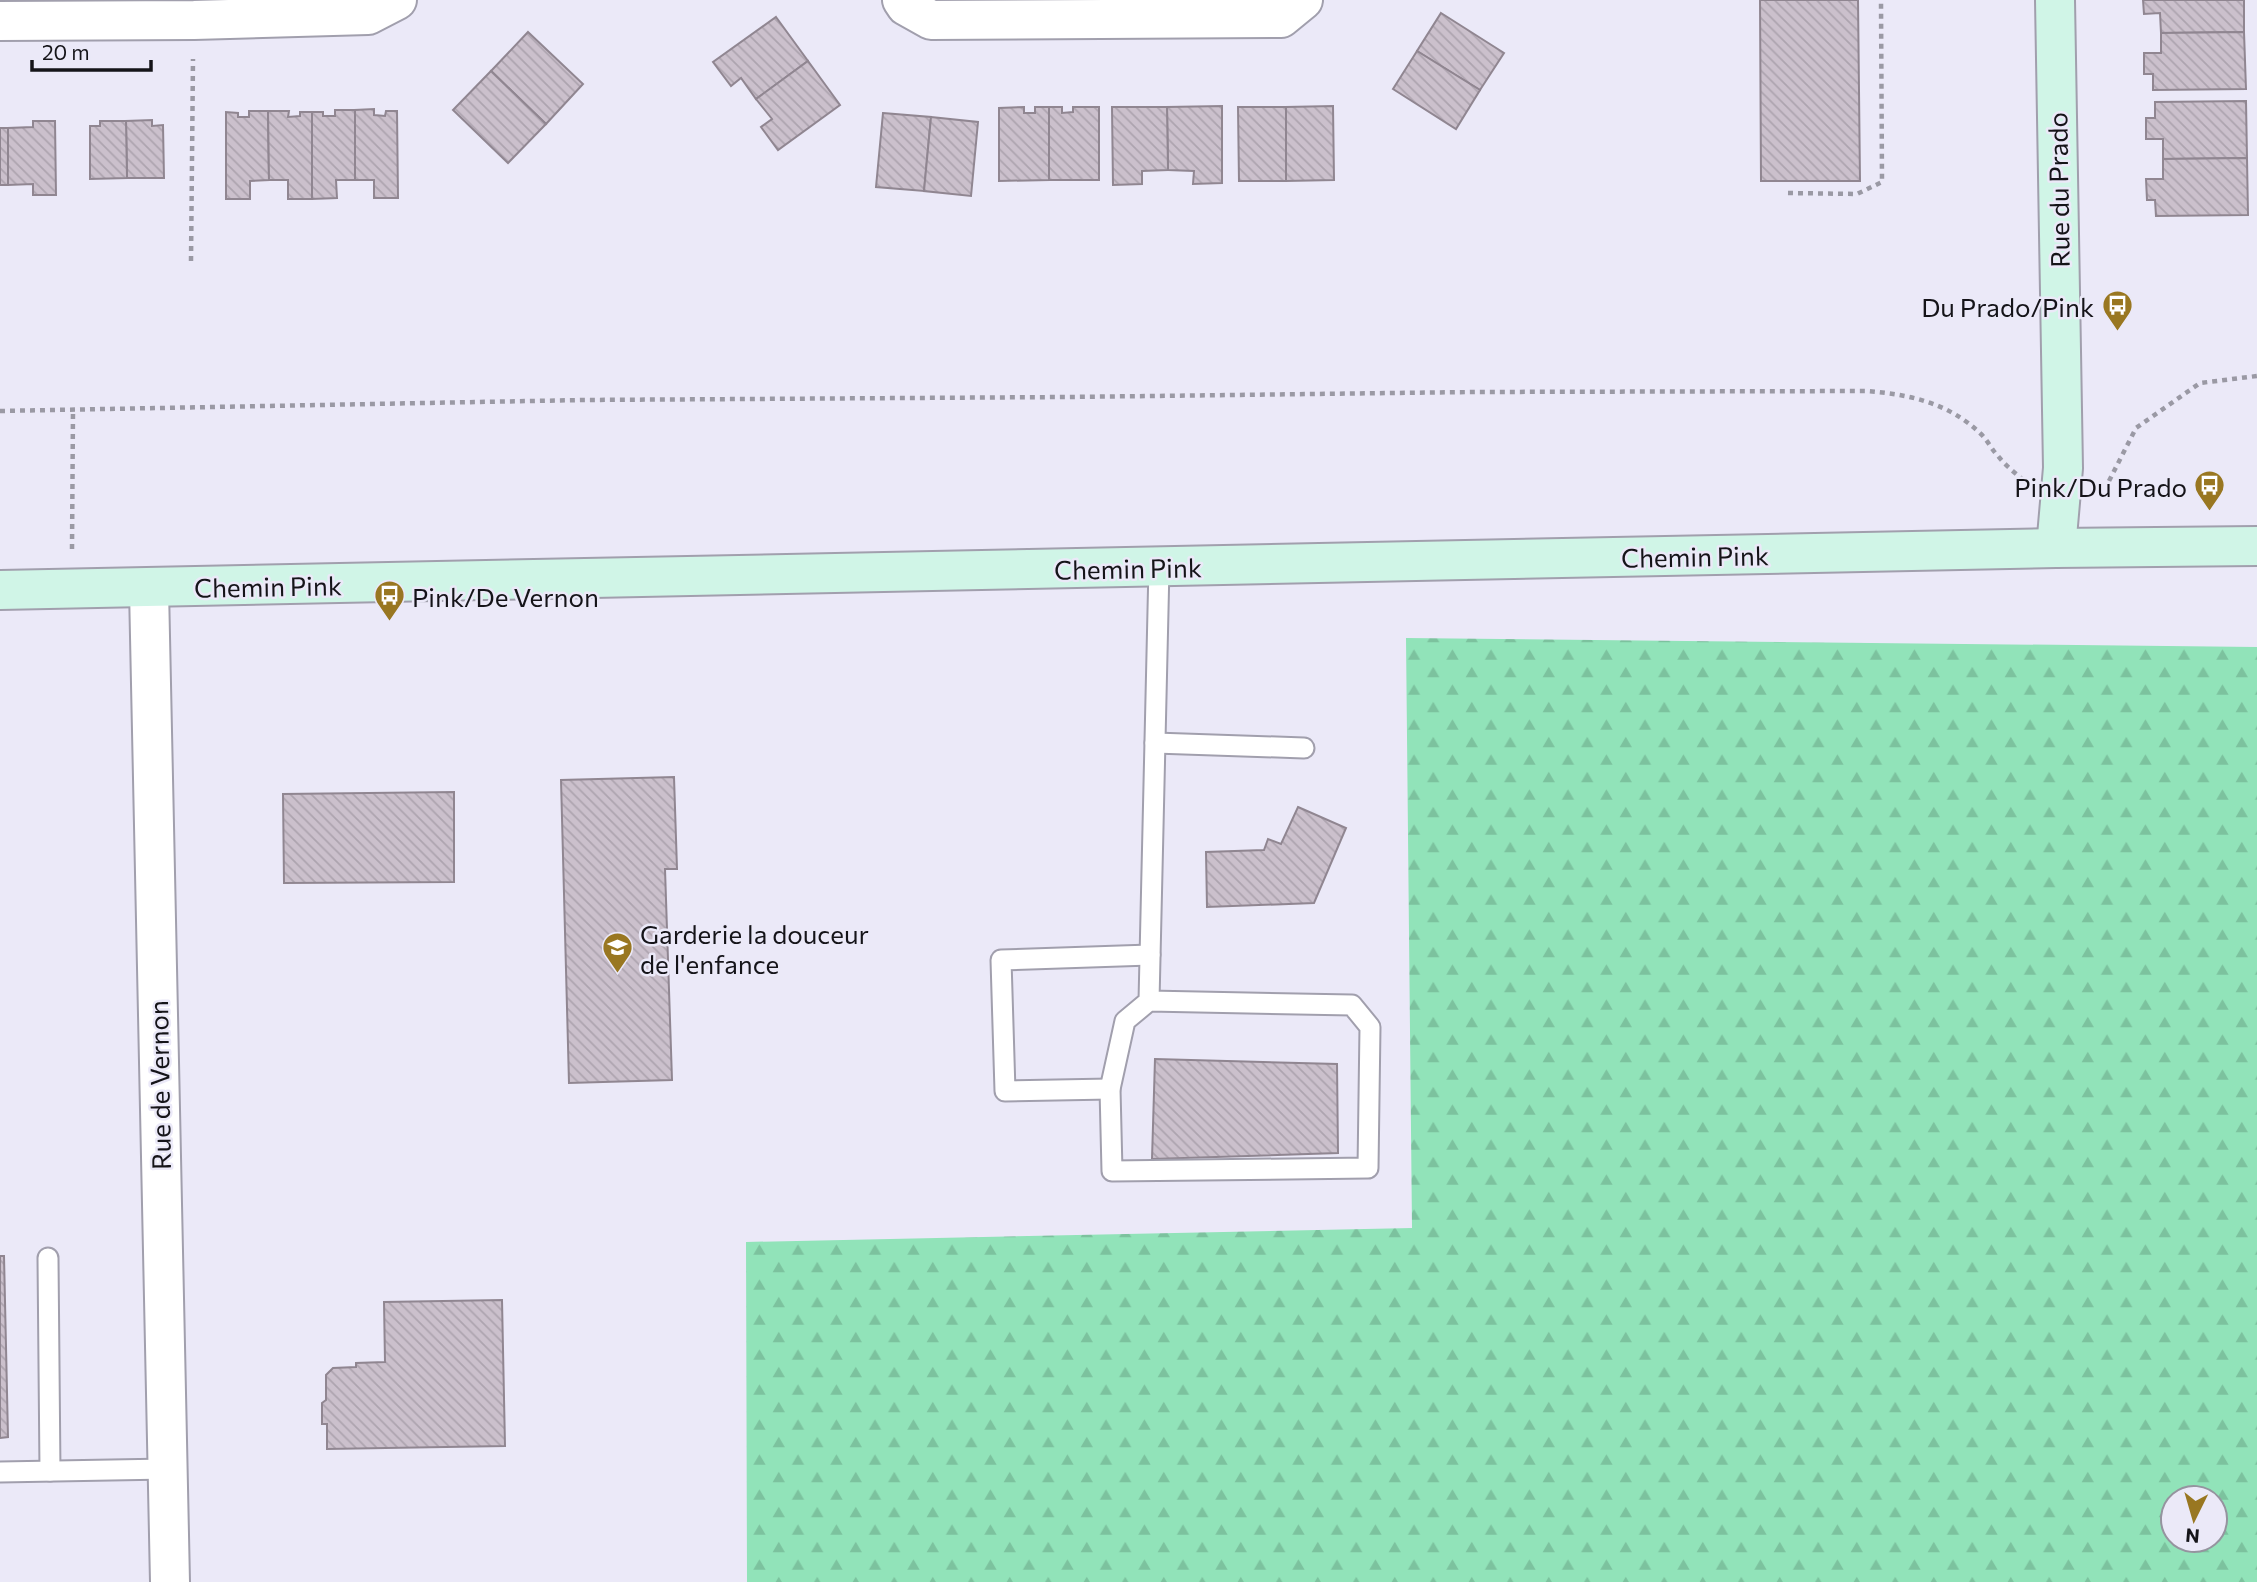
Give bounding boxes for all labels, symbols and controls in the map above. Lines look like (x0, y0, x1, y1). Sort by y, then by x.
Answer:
scale bar (32, 28, 150, 72)
text: 20 m (42, 39, 90, 64)
street label: Rue du Prado (2041, 112, 2075, 268)
bus stop icon: Du Prado/Pink (2100, 289, 2134, 333)
place label: Du Prado/Pink (1921, 291, 2094, 322)
bus stop icon: Pink/Du Prado (2193, 469, 2227, 513)
place label: Pink/Du Prado (2014, 471, 2187, 502)
street label: Chemin Pink (1621, 539, 1769, 573)
street label: Chemin Pink (1054, 551, 1202, 585)
street label: Chemin Pink (194, 569, 342, 603)
bus stop icon: Pink/De Vernon (372, 579, 406, 623)
place label: Pink/De Vernon (412, 581, 599, 612)
place label: Garderie la douceur de l'enfance (640, 918, 869, 979)
school or university icon: Garderie la douceur de l'enfance (600, 931, 634, 975)
street label: Rue de Vernon (142, 1000, 176, 1170)
north arrow (2159, 1484, 2229, 1554)
text: N (2184, 1524, 2201, 1549)

